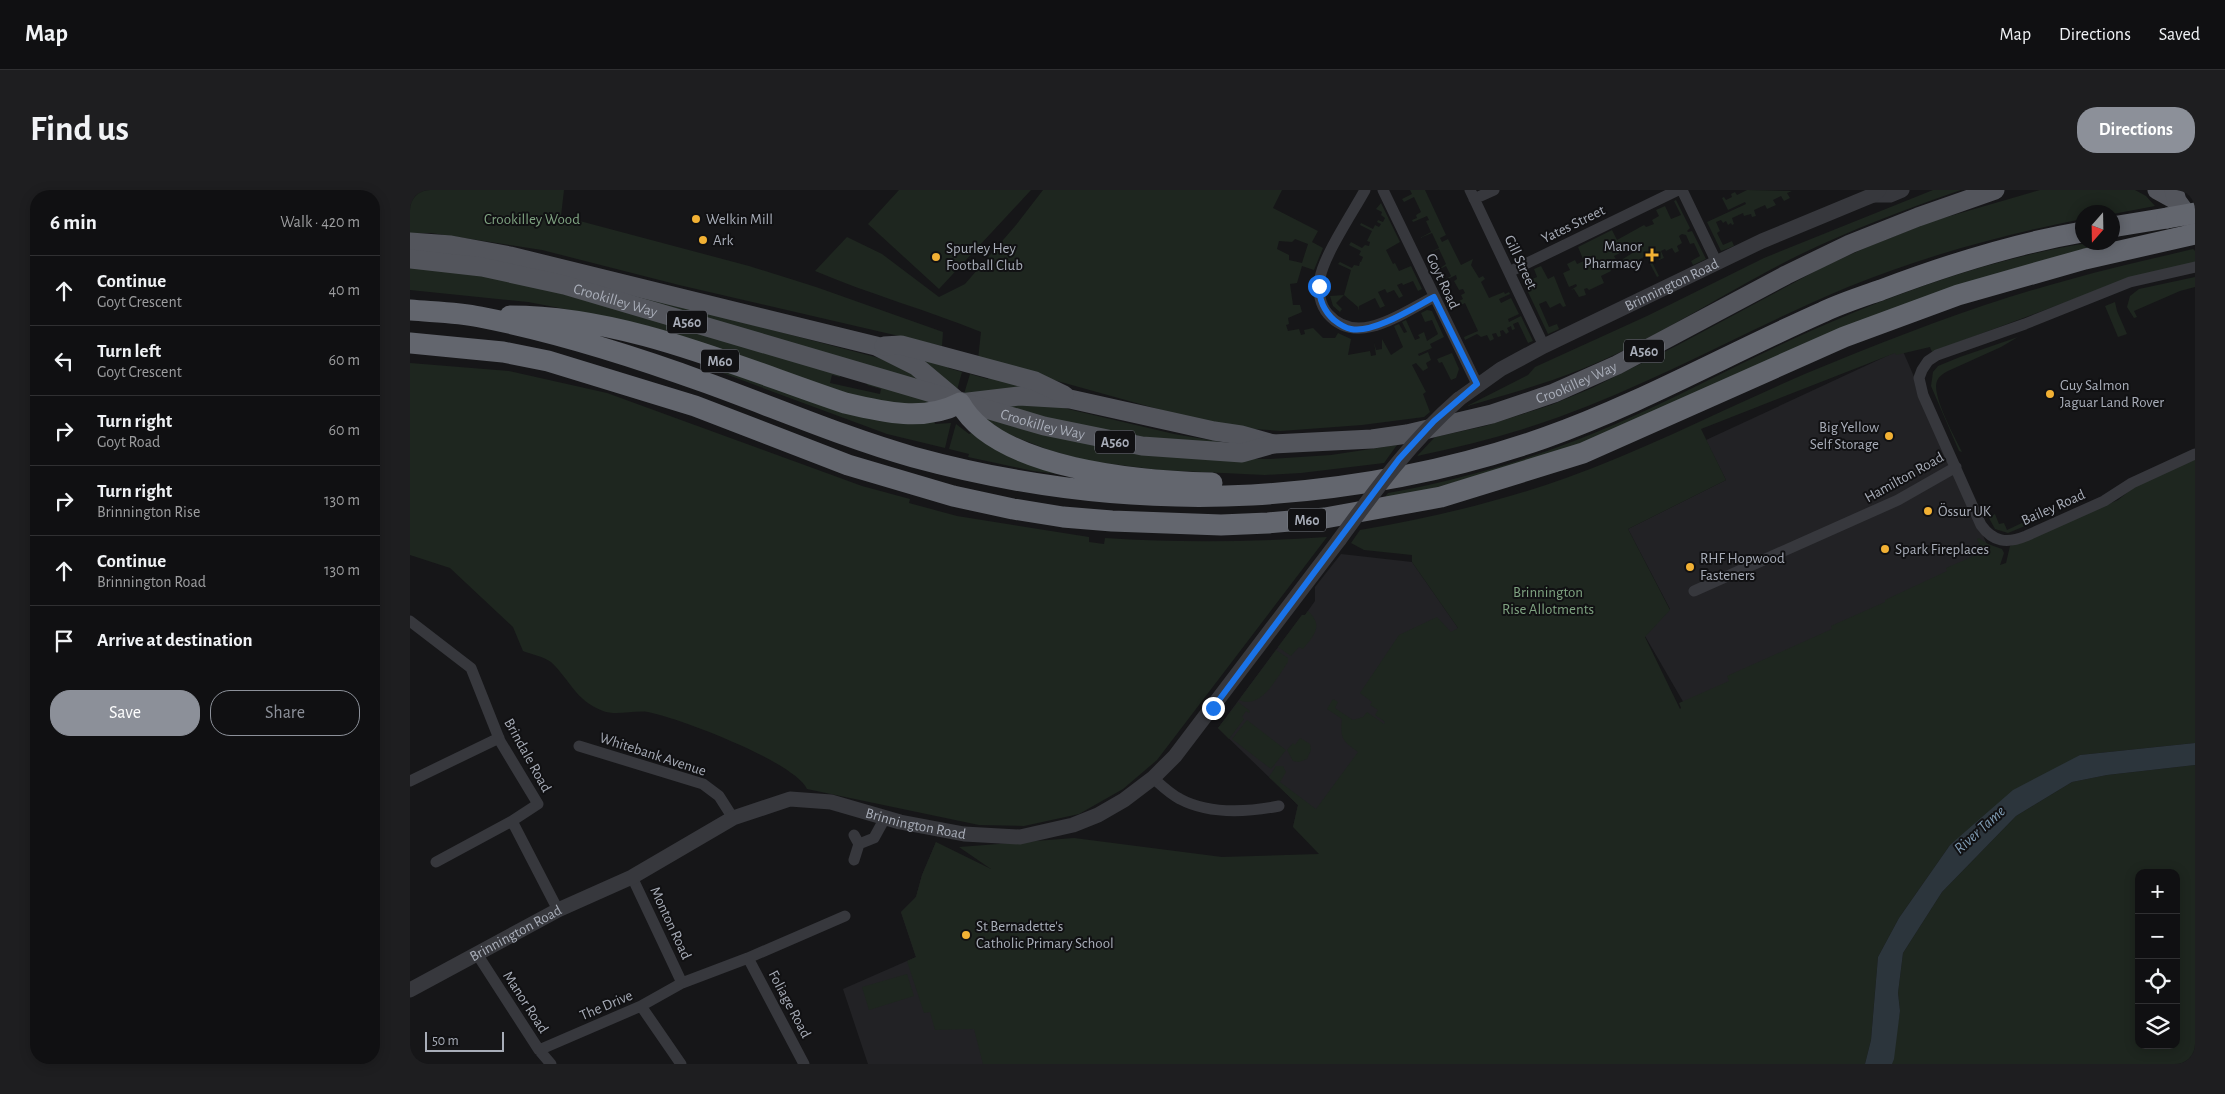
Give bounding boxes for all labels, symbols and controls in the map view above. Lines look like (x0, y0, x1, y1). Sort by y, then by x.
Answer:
text: Map (25, 22, 68, 46)
text: Map (2000, 26, 2031, 44)
text: Directions (2059, 26, 2131, 44)
text: Saved (2159, 26, 2200, 44)
button: Directions (2077, 107, 2195, 153)
text: Find us (30, 112, 129, 147)
street label: Yates Street (1539, 203, 1608, 246)
north arrow (2075, 205, 2120, 250)
text: 6 min (50, 212, 97, 233)
park label: Crookilley Wood (484, 212, 580, 227)
place label: Welkin Mill (706, 212, 773, 227)
marker: Welkin Mill (690, 213, 702, 225)
text: Walk · 420 m (280, 214, 360, 230)
place label: Ark (713, 233, 733, 248)
street label: Gill Street (1502, 233, 1540, 292)
marker: Ark (697, 234, 709, 246)
place label: Manor Pharmacy (1584, 239, 1643, 271)
place label: Spurley Hey Football Club (946, 241, 1023, 273)
marker: Manor Pharmacy (1646, 249, 1658, 261)
marker: Spurley Hey Football Club (930, 251, 942, 263)
street label: Goyt Road (1423, 251, 1462, 311)
street label: Brinnington Road (1622, 256, 1721, 314)
text: Continue (97, 272, 166, 291)
route start (1308, 275, 1331, 298)
icon: ahead (50, 277, 78, 305)
street label: Crookilley Way (572, 281, 660, 320)
text: 40 m (328, 282, 360, 298)
text: Goyt Crescent (97, 294, 182, 310)
road number: A560 (667, 310, 707, 334)
road number: A560 (1624, 340, 1664, 362)
text: Turn left (97, 342, 161, 361)
icon: left (50, 347, 78, 375)
road number: M60 (701, 350, 739, 372)
text: 60 m (329, 352, 360, 368)
street label: Crookilley Way (1534, 359, 1620, 407)
text: Goyt Crescent (97, 364, 182, 380)
place label: Guy Salmon Jaguar Land Rover (2060, 378, 2164, 410)
marker: Guy Salmon Jaguar Land Rover (2044, 388, 2056, 400)
street label: Crookilley Way (999, 407, 1087, 442)
text: Turn right (97, 412, 172, 431)
icon: right (50, 417, 78, 445)
place label: Big Yellow Self Storage (1810, 420, 1879, 452)
text: 60 m (329, 422, 360, 438)
road number: A560 (1095, 430, 1135, 454)
marker: Big Yellow Self Storage (1883, 430, 1895, 442)
text: Goyt Road (97, 434, 160, 450)
street label: Hamilton Road (1862, 449, 1947, 505)
text: Turn right (97, 482, 172, 501)
icon: right (50, 487, 78, 515)
street label: Bailey Road (2019, 487, 2088, 528)
text: 130 m (324, 492, 360, 508)
place label: Össur UK (1938, 502, 1992, 519)
text: Brinnington Rise (97, 504, 200, 520)
marker: Össur UK (1922, 505, 1934, 517)
road number: M60 (1288, 508, 1326, 532)
place label: Spark Fireplaces (1895, 542, 1989, 557)
marker: Spark Fireplaces (1879, 543, 1891, 555)
place label: RHF Hopwood Fasteners (1700, 551, 1785, 583)
text: Continue (97, 552, 166, 571)
icon: ahead (50, 557, 78, 585)
marker: RHF Hopwood Fasteners (1684, 561, 1696, 573)
text: 130 m (324, 562, 360, 578)
text: Brinnington Road (97, 574, 206, 590)
park label: Brinnington Rise Allotments (1502, 585, 1594, 617)
icon: arrive (50, 627, 78, 655)
text: Arrive at destination (97, 631, 253, 650)
button: Save (50, 690, 200, 736)
button: Share (210, 690, 360, 736)
route end (1202, 697, 1225, 720)
street label: Brindale Road (501, 716, 554, 795)
street label: Whitebank Avenue (598, 730, 708, 779)
water label: River Tame (1951, 803, 2008, 857)
street label: Brinnington Road (864, 805, 967, 842)
map controls (2135, 869, 2180, 1049)
button: + (2135, 869, 2180, 914)
street label: Monton Road (647, 885, 694, 962)
street label: Brinnington Road (467, 902, 565, 964)
button: − (2135, 914, 2180, 959)
place label: St Bernadette's Catholic Primary School (976, 919, 1114, 951)
marker: St Bernadette's Catholic Primary School (960, 929, 972, 941)
button: locate (2135, 959, 2180, 1004)
street label: Foliage Road (766, 968, 814, 1041)
street label: Manor Road (500, 969, 551, 1036)
street label: The Drive (578, 988, 635, 1023)
button: layers (2135, 1004, 2180, 1049)
scale bar (425, 1029, 504, 1052)
text: 50 m (432, 1034, 459, 1048)

